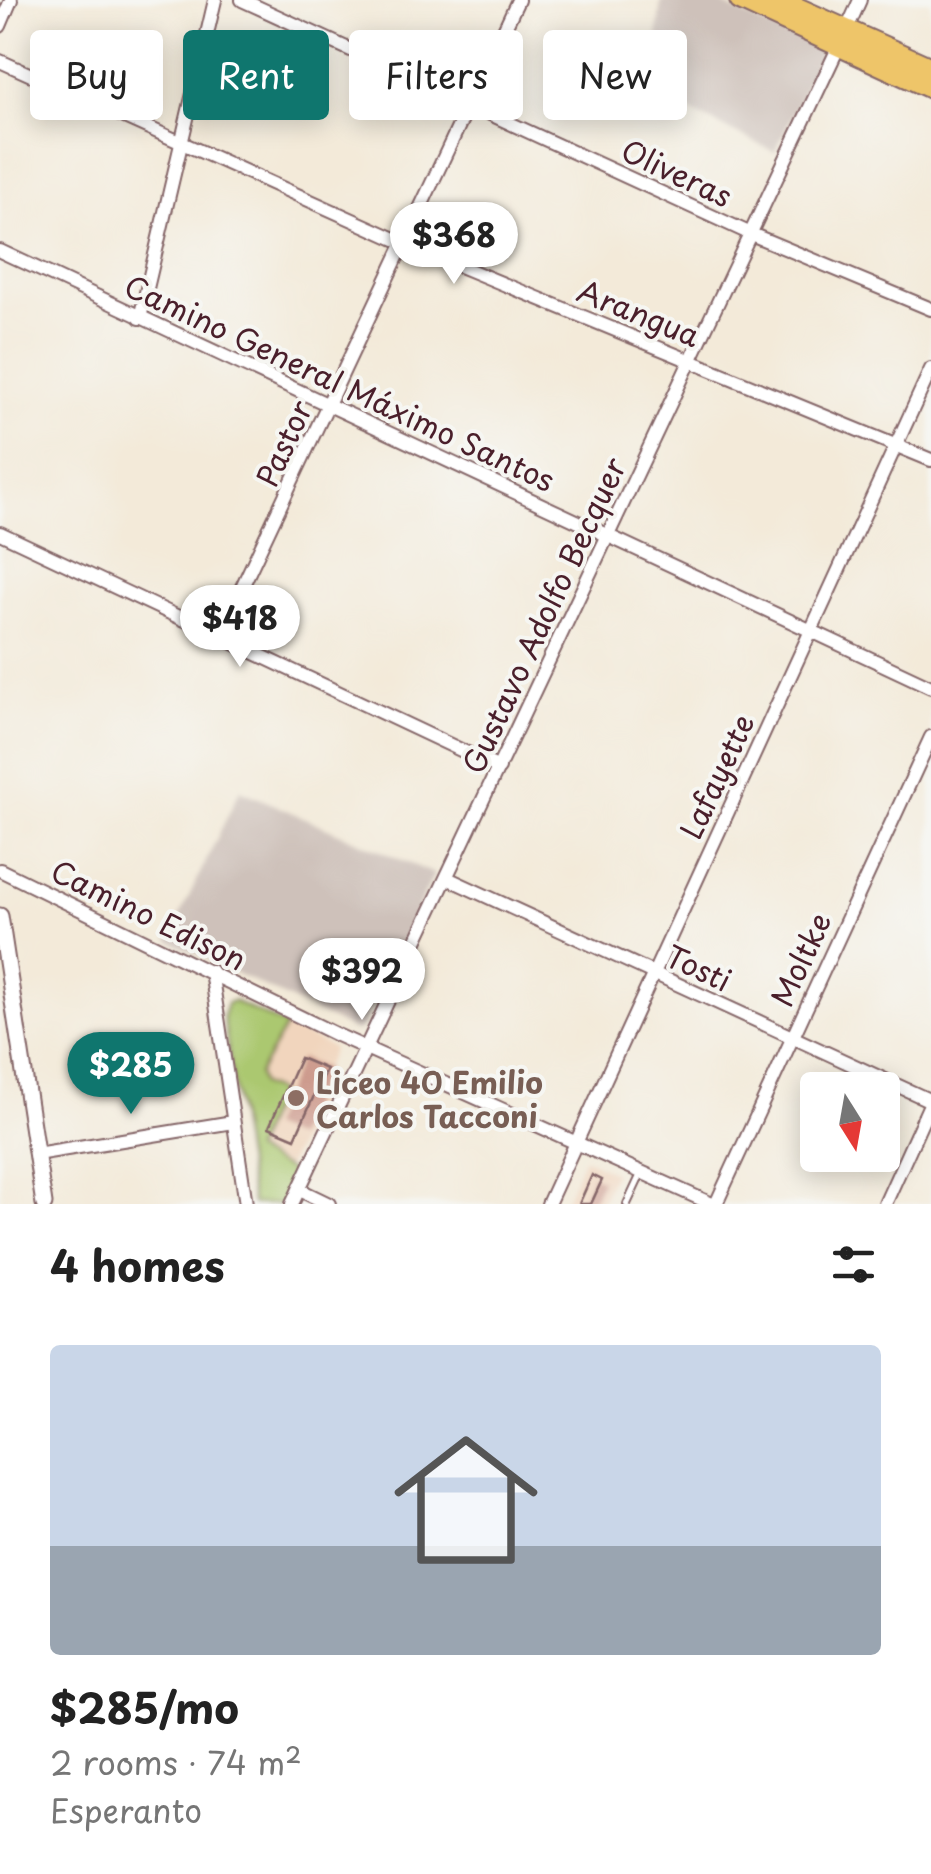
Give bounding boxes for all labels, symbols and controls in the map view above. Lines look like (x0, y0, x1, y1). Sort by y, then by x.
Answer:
chip: Buy (30, 30, 163, 120)
chip: Rent (183, 30, 329, 120)
chip: Filters (349, 30, 523, 120)
chip: New (543, 30, 687, 120)
street label: Oliveras (614, 127, 740, 217)
pin: $368 (395, 202, 513, 287)
text: $368 (412, 210, 496, 258)
street label: Camino General Máximo Santos (118, 262, 562, 502)
street label: Arangua (571, 267, 707, 357)
street label: Pastor (243, 392, 323, 494)
street label: Gustavo Adolfo Becquer (450, 449, 636, 781)
pin: $418 (181, 585, 299, 670)
text: $418 (202, 593, 278, 641)
street label: Lafayette (667, 706, 765, 846)
street label: Camino Edison (44, 847, 254, 981)
street label: Moltke (759, 904, 841, 1014)
street label: Tosti (659, 932, 739, 1002)
pin: $392 (303, 938, 421, 1023)
text: $392 (321, 946, 403, 994)
pin: $285 (72, 1032, 190, 1117)
text: $285 (89, 1040, 173, 1088)
place label: Liceo 40 Emilio Carlos Tacconi (316, 1059, 543, 1138)
north arrow (800, 1072, 900, 1172)
map controls (800, 1072, 900, 1172)
marker: Liceo 40 Emilio Carlos Tacconi (285, 1087, 307, 1109)
text: 4 homes (50, 1233, 225, 1296)
icon: filters (826, 1237, 881, 1292)
icon: home (376, 1410, 556, 1590)
text: $285/mo (50, 1675, 239, 1738)
text: 2 rooms · 74 m² (50, 1738, 302, 1786)
text: Esperanto (50, 1786, 202, 1834)

